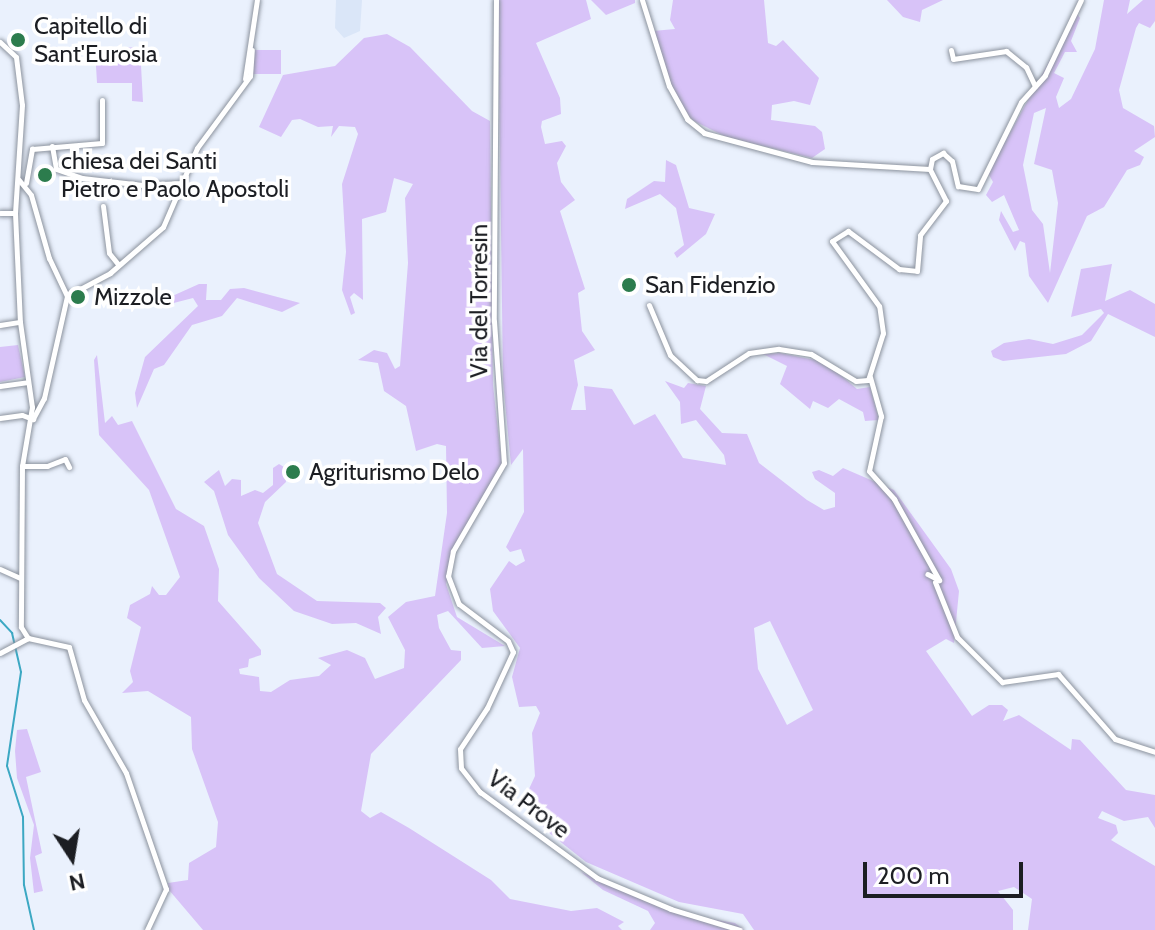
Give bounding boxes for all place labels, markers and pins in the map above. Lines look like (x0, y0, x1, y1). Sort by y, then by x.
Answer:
place label: Capitello di Sant'Eurosia (34, 12, 157, 68)
marker: Capitello di Sant'Eurosia (9, 31, 27, 49)
place label: chiesa dei Santi Pietro e Paolo Apostoli (61, 147, 289, 203)
marker: chiesa dei Santi Pietro e Paolo Apostoli (36, 166, 54, 184)
place label: San Fidenzio (645, 271, 775, 299)
marker: San Fidenzio (620, 276, 638, 294)
place label: Mizzole (94, 283, 172, 311)
marker: Mizzole (69, 288, 87, 306)
place label: Agriturismo Delo (309, 458, 479, 486)
marker: Agriturismo Delo (284, 463, 302, 481)

